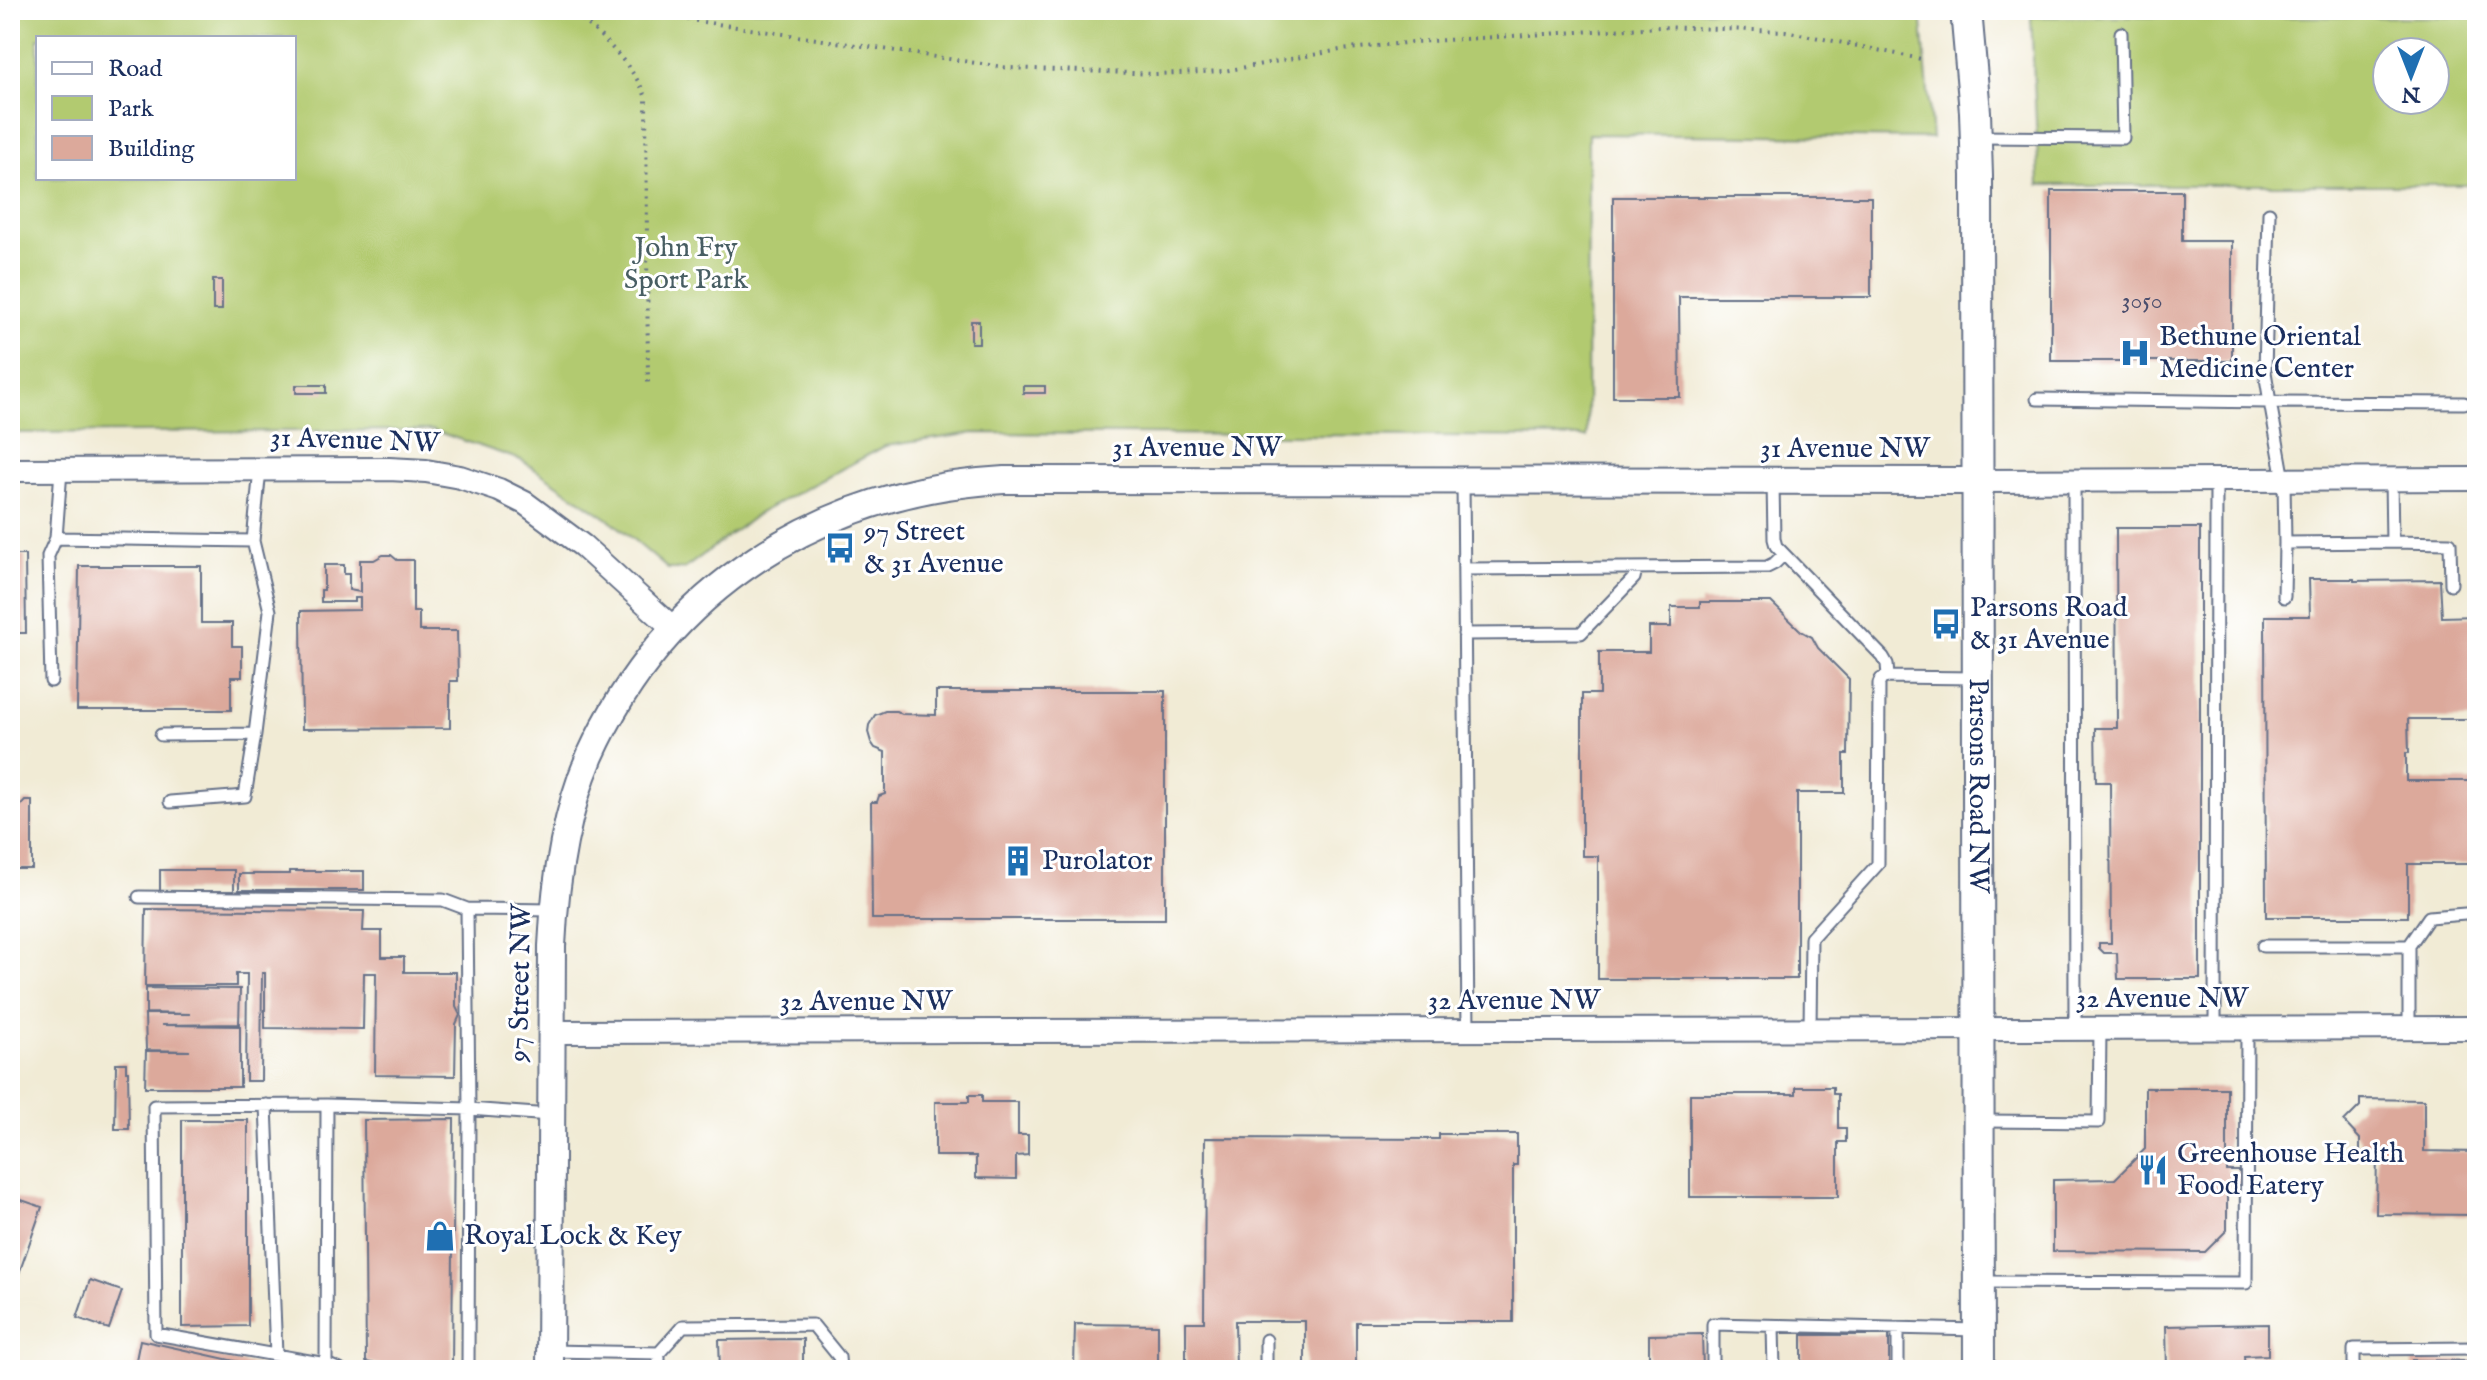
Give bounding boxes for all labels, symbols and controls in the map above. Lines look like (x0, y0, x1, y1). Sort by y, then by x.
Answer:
legend (36, 36, 296, 180)
north arrow (2371, 36, 2451, 116)
text: Road (108, 54, 162, 85)
text: N (2401, 80, 2422, 108)
text: Park (108, 94, 154, 125)
text: Building (108, 134, 195, 165)
park label: John Fry Sport Park (624, 231, 749, 298)
house number: 3050 (2121, 286, 2163, 317)
place label: Bethune Oriental Medicine Center (2159, 320, 2361, 387)
hospital icon: Bethune Oriental Medicine Center (2118, 336, 2152, 370)
street label: 31 Avenue NW (270, 421, 442, 461)
street label: 31 Avenue NW (1112, 431, 1283, 466)
street label: 31 Avenue NW (1760, 432, 1931, 467)
place label: 97 Street & 31 Avenue (863, 515, 1004, 582)
bus stop icon: 97 Street & 31 Avenue (823, 531, 857, 565)
place label: Parsons Road & 31 Avenue (1970, 591, 2127, 658)
bus stop icon: Parsons Road & 31 Avenue (1929, 607, 1963, 641)
street label: Parsons Road NW (1960, 678, 1996, 894)
building icon: Purolator (1001, 844, 1035, 878)
place label: Purolator (1042, 844, 1153, 879)
street label: 97 Street NW (502, 902, 540, 1063)
street label: 32 Avenue NW (2076, 982, 2249, 1017)
street label: 32 Avenue NW (1428, 984, 1601, 1019)
street label: 32 Avenue NW (780, 985, 953, 1020)
place label: Greenhouse Health Food Eatery (2177, 1137, 2404, 1204)
restaurant icon: Greenhouse Health Food Eatery (2136, 1153, 2170, 1187)
shop icon: Royal Lock & Key (423, 1219, 457, 1253)
place label: Royal Lock & Key (464, 1219, 682, 1254)

